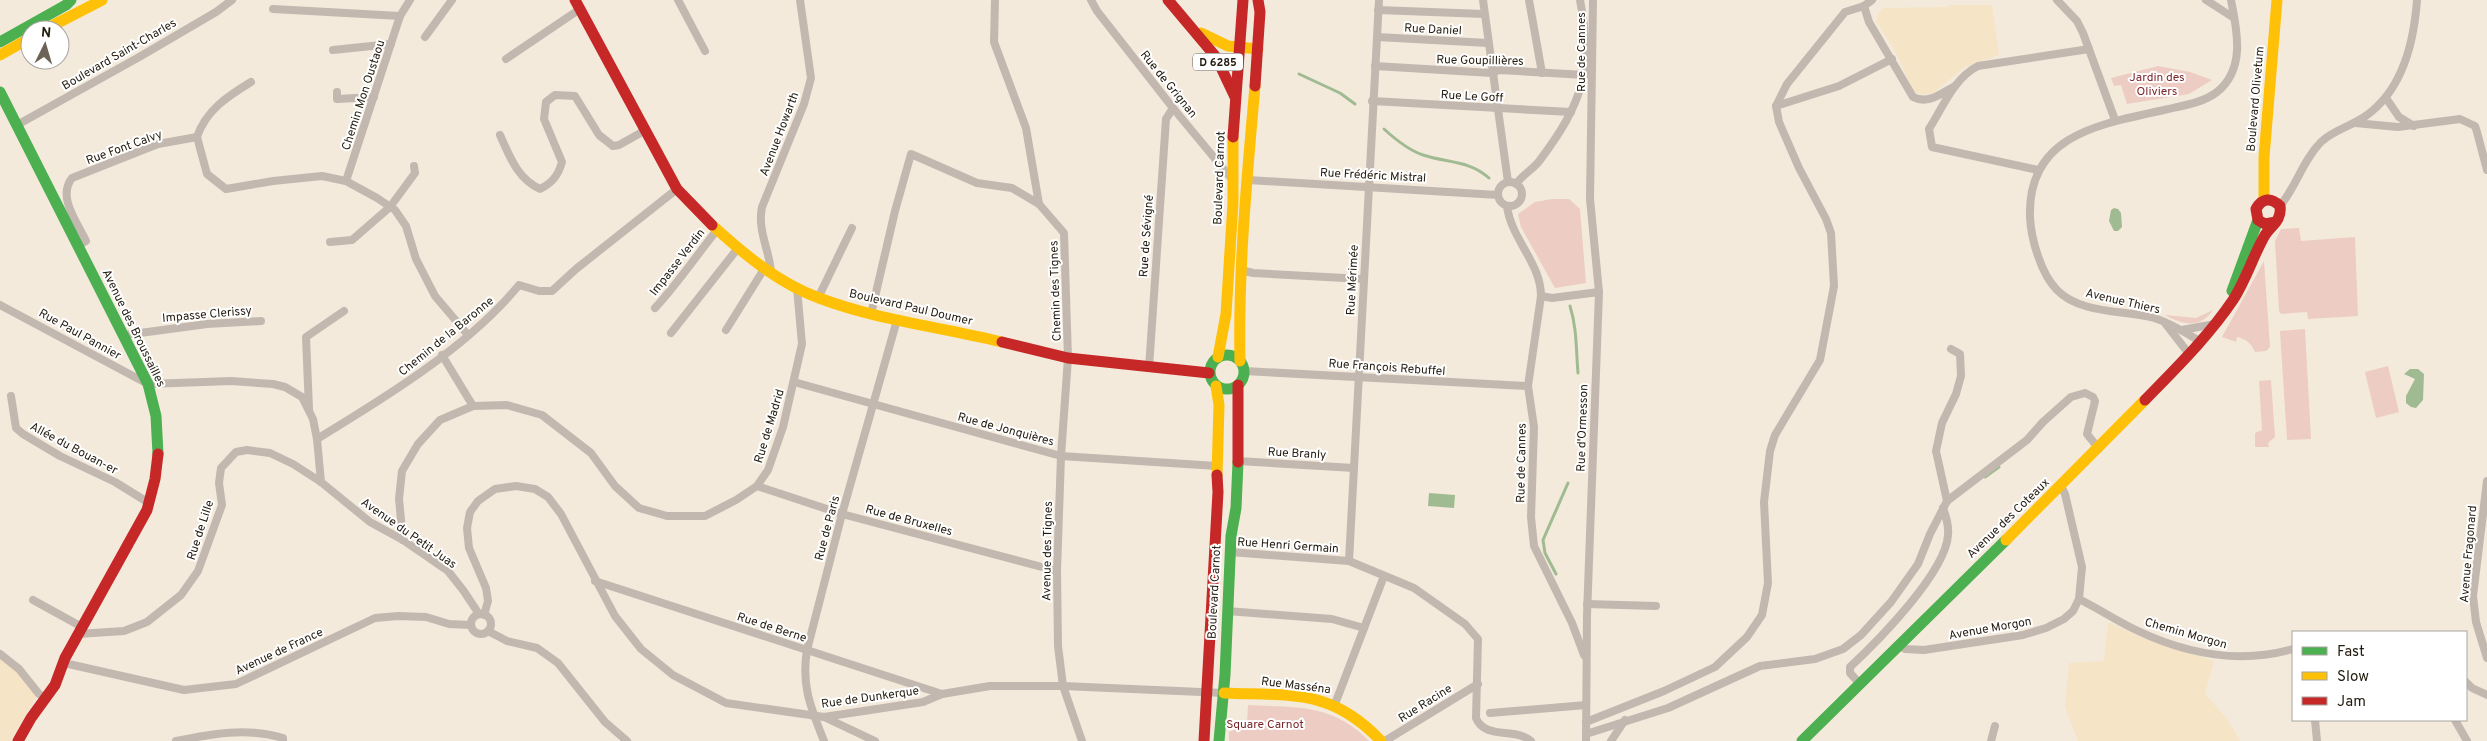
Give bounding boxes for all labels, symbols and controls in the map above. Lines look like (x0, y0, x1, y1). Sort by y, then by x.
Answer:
street label: Rue de Cannes (1574, 12, 1590, 92)
street label: Boulevard Saint-Charles (59, 15, 180, 94)
north arrow (20, 20, 70, 70)
street label: Rue Daniel (1404, 21, 1462, 39)
text: N (40, 25, 52, 42)
street label: Chemin Mon Oustaou (339, 38, 389, 153)
street label: Boulevard Olivetum (2243, 46, 2269, 152)
street label: Rue de Grignan (1136, 48, 1200, 122)
street label: Rue Goupillières (1436, 52, 1524, 70)
road number: D 6285 (1193, 54, 1243, 70)
park label: Jardin des Oliviers (2129, 70, 2185, 100)
street label: Rue Le Goff (1440, 87, 1504, 107)
street label: Avenue Howarth (757, 90, 803, 179)
street label: Rue Font Calvy (84, 127, 165, 169)
street label: Boulevard Carnot (1210, 131, 1230, 225)
street label: Rue Frédéric Mistral (1319, 165, 1426, 187)
street label: Rue de Sévigné (1136, 194, 1158, 278)
street label: Impasse Verdin (647, 226, 709, 299)
street label: Chemin des Tignes (1046, 240, 1066, 342)
street label: Rue Mérimée (1343, 244, 1363, 316)
street label: Avenue des Broussailles (98, 267, 169, 390)
street label: Boulevard Paul Doumer (847, 286, 975, 330)
street label: Avenue Thiers (2084, 286, 2162, 318)
street label: Chemin de la Baronne (396, 293, 498, 380)
street label: Impasse Clerissy (162, 303, 253, 327)
street label: Rue Paul Pannier (35, 306, 124, 364)
street label: Rue François Rebuffel (1328, 356, 1446, 380)
street label: Rue d'Ormesson (1573, 384, 1593, 472)
street label: Rue de Madrid (751, 387, 789, 465)
street label: Rue de Jonquières (956, 409, 1056, 451)
street label: Allée du Bouan-er (27, 419, 121, 479)
street label: Rue de Cannes (1513, 423, 1531, 503)
street label: Rue Branly (1267, 444, 1327, 464)
street label: Avenue des Coteaux (1964, 475, 2053, 562)
street label: Rue de Paris (812, 494, 844, 563)
street label: Avenue du Petit Juas (357, 495, 459, 573)
street label: Rue de Lille (184, 498, 218, 562)
street label: Avenue des Tignes (1039, 501, 1057, 601)
street label: Rue de Bruxelles (863, 502, 954, 540)
street label: Avenue Fragonard (2457, 505, 2481, 603)
street label: Rue Henri Germain (1237, 534, 1339, 558)
street label: Boulevard Carnot (1205, 545, 1225, 639)
street label: Rue de Berne (735, 609, 809, 647)
street label: Avenue Morgon (1948, 614, 2033, 644)
street label: Chemin Morgon (2143, 615, 2229, 653)
street label: Avenue de France (233, 625, 326, 679)
legend (2292, 631, 2467, 721)
text: Fast (2337, 643, 2365, 662)
text: Slow (2337, 668, 2369, 687)
street label: Rue Masséna (1260, 674, 1332, 698)
street label: Rue Racine (1396, 681, 1455, 727)
street label: Rue de Dunkerque (820, 683, 920, 713)
text: Jam (2337, 693, 2366, 712)
park label: Square Carnot (1226, 717, 1304, 733)

